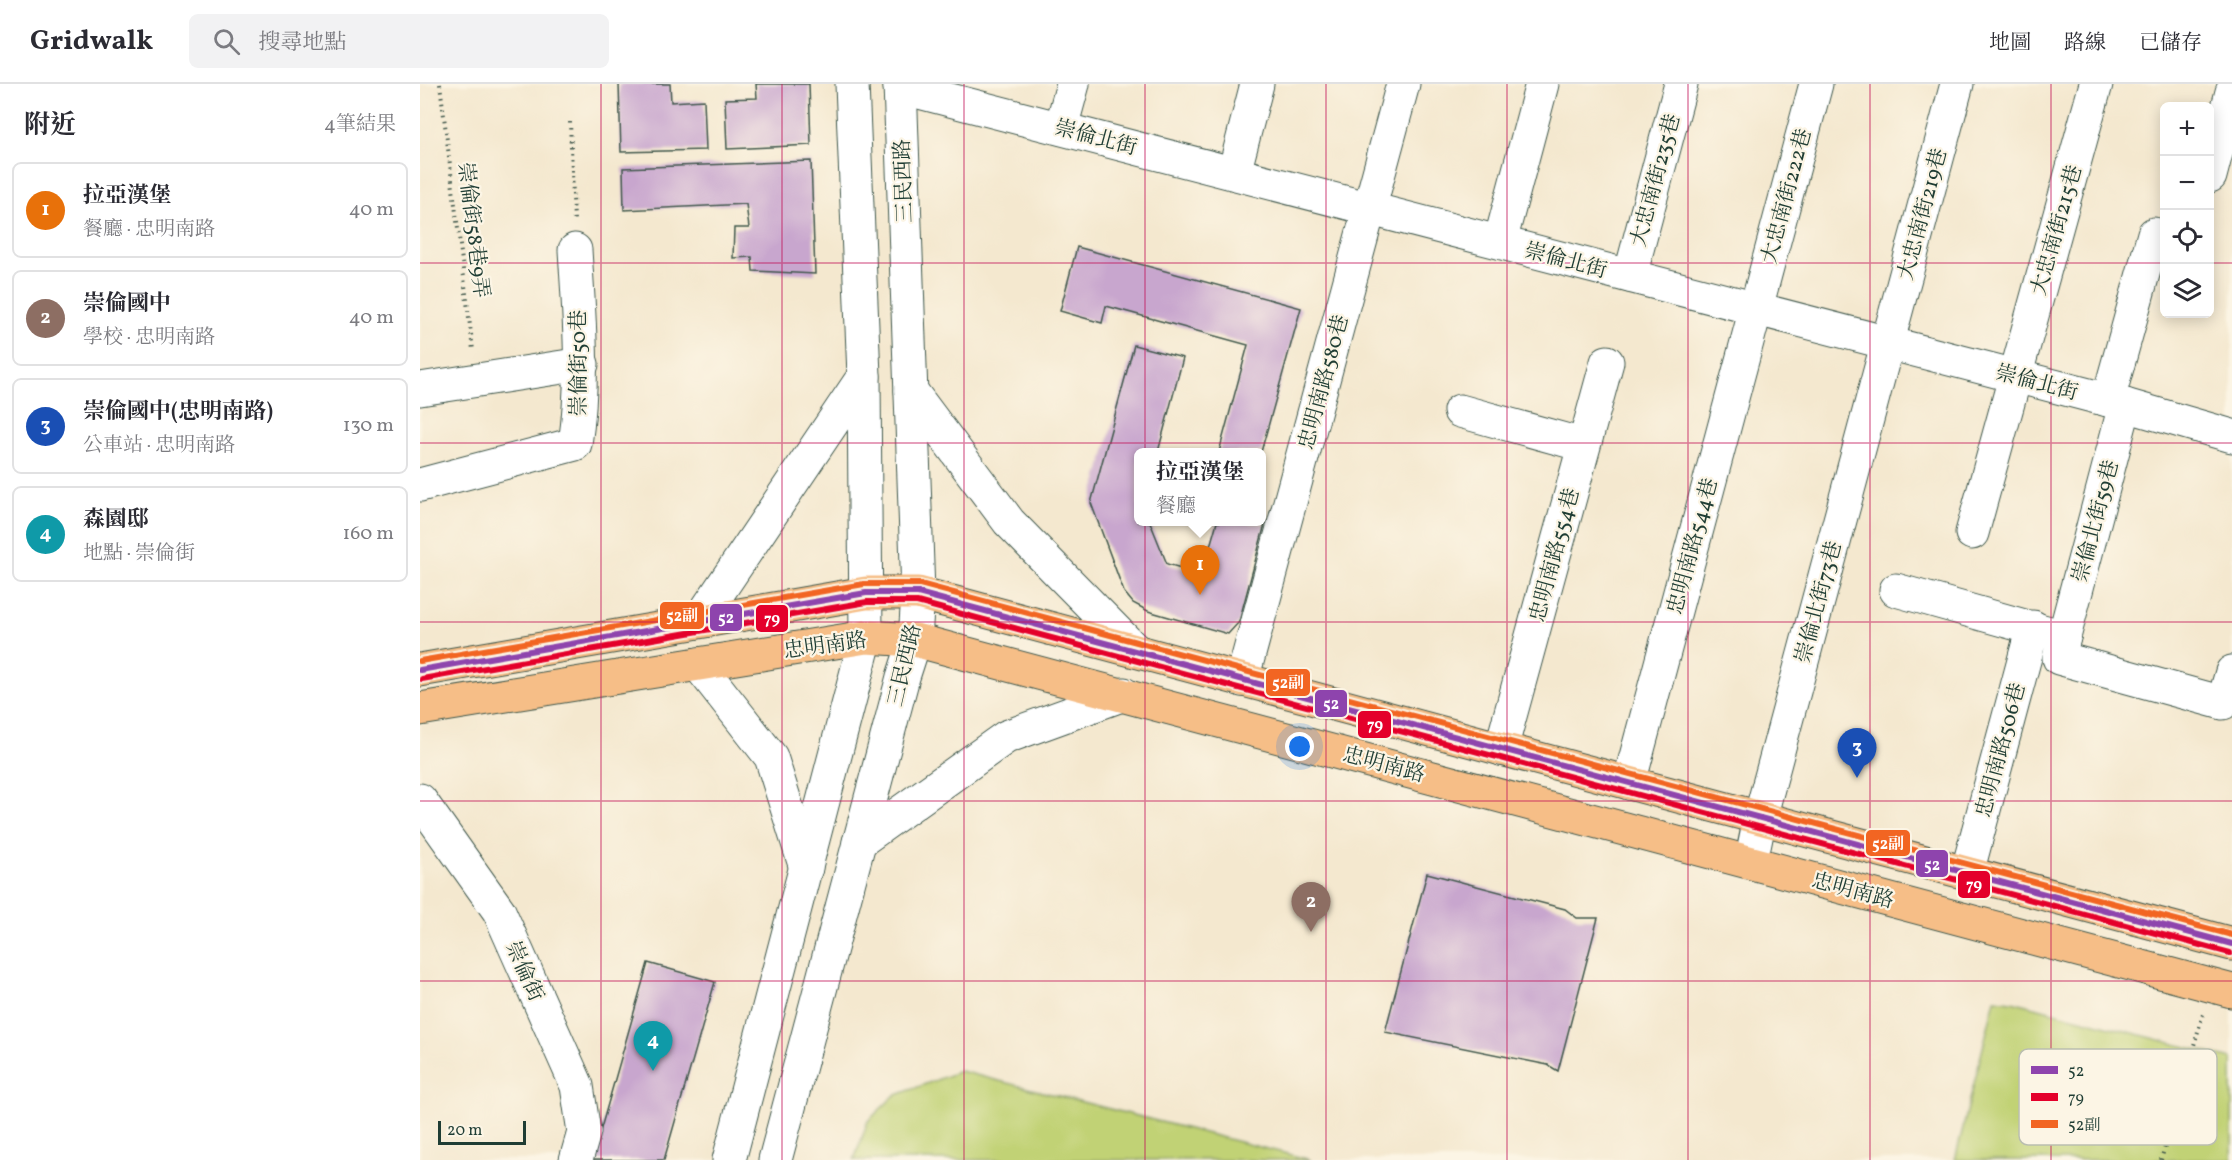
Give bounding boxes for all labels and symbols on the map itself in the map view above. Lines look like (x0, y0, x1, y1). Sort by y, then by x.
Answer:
street label: 大忠南街235巷 (1625, 111, 1688, 250)
street label: 崇倫北街 (1051, 114, 1140, 163)
street label: 大忠南街222巷 (1755, 126, 1819, 267)
street label: 三民西路 (889, 138, 920, 223)
street label: 大忠南街219巷 (1892, 145, 1955, 283)
street label: 崇倫街58巷9弄 (450, 161, 495, 300)
street label: 大忠南街215巷 (2025, 162, 2090, 299)
street label: 崇倫北街 (1521, 237, 1610, 286)
street label: 崇倫街50巷 (565, 310, 594, 416)
street label: 忠明南路580巷 (1293, 312, 1356, 453)
street label: 崇倫北街 (1992, 359, 2081, 408)
street label: 崇倫北街59巷 (2066, 457, 2127, 586)
street label: 忠明南路544巷 (1661, 475, 1726, 618)
street label: 忠明南路554巷 (1524, 485, 1587, 626)
street label: 崇倫北街73巷 (1789, 538, 1850, 667)
pin: 1 (1180, 546, 1220, 595)
line badge: 52副 (659, 601, 705, 630)
line badge: 52 (709, 603, 743, 632)
line badge: 79 (755, 604, 789, 633)
text: 52副 (666, 606, 698, 628)
text: 52 (718, 608, 734, 630)
text: 79 (764, 609, 780, 631)
street label: 三民西路 (882, 621, 929, 710)
street label: 忠明南路 (782, 626, 869, 667)
line badge: 52副 (1265, 668, 1311, 697)
text: 52副 (1272, 673, 1304, 695)
street label: 忠明南路506巷 (1970, 680, 2033, 821)
line badge: 52 (1314, 689, 1348, 718)
text: 52 (1323, 694, 1339, 716)
line badge: 79 (1357, 710, 1392, 739)
text: 79 (1367, 715, 1383, 737)
pin: 3 (1838, 728, 1876, 778)
your location (1285, 732, 1314, 761)
street label: 忠明南路 (1339, 741, 1428, 790)
line badge: 52副 (1865, 829, 1911, 857)
text: 52副 (1872, 834, 1904, 856)
line badge: 52 (1915, 849, 1949, 878)
text: 52 (1924, 855, 1940, 877)
street label: 忠明南路 (1808, 867, 1897, 916)
line badge: 79 (1957, 870, 1991, 899)
text: 79 (1966, 875, 1982, 897)
pin: 2 (1292, 882, 1330, 932)
street label: 崇倫街 (498, 937, 550, 1006)
pin: 4 (634, 1022, 672, 1071)
legend (2019, 1049, 2217, 1145)
text: 52 (2068, 1061, 2084, 1083)
text: 79 (2068, 1088, 2084, 1110)
text: 52副 (2068, 1115, 2100, 1137)
scale bar (438, 1118, 526, 1146)

